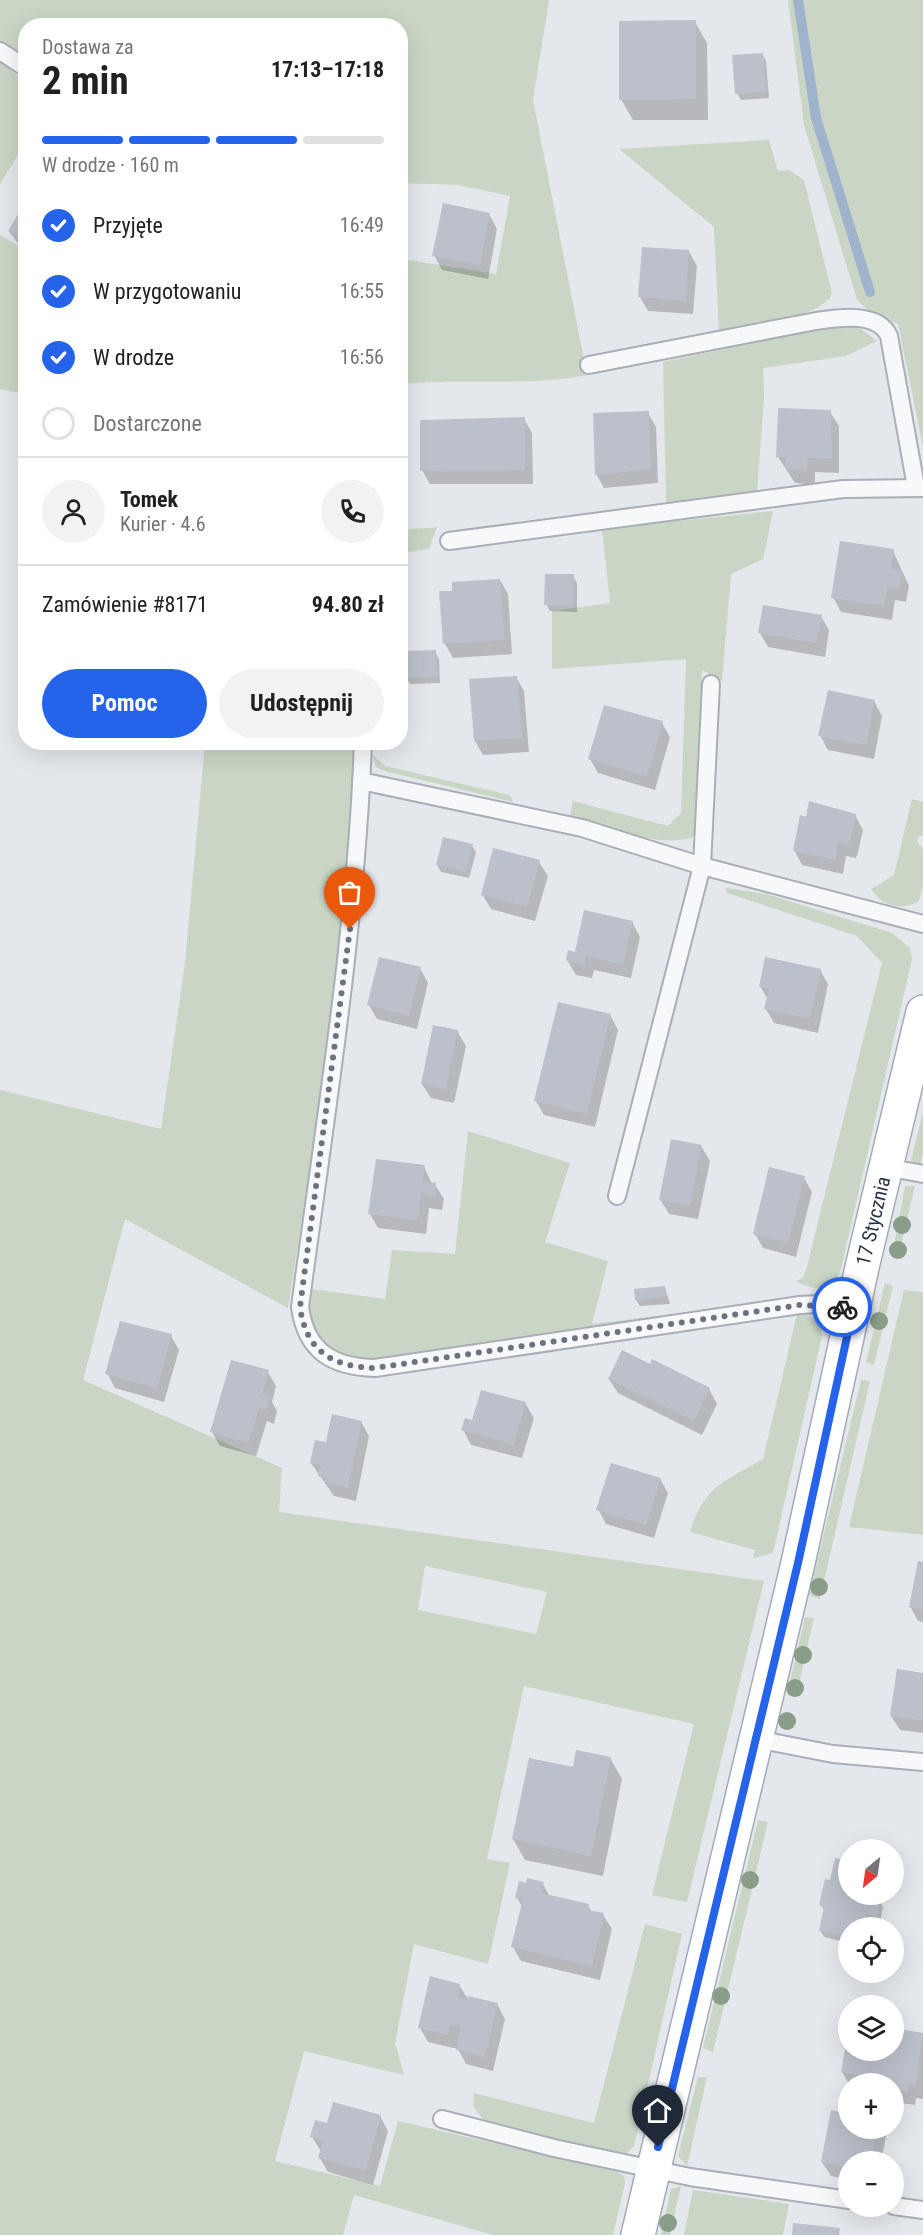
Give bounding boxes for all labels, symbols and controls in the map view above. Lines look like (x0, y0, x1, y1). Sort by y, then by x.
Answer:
text: Dostawa za (42, 35, 134, 59)
text: 17:13–17:18 (271, 57, 384, 82)
text: 2 min (42, 58, 129, 104)
text: W drodze · 160 m (42, 153, 179, 177)
icon: check (42, 209, 75, 242)
text: Przyjęte (93, 213, 163, 238)
text: 16:49 (340, 213, 384, 237)
icon: check (42, 275, 75, 308)
text: W przygotowaniu (93, 279, 241, 304)
text: 16:55 (340, 279, 384, 303)
icon: check (42, 341, 75, 374)
text: W drodze (93, 345, 174, 370)
text: 16:56 (340, 345, 384, 369)
text: Dostarczone (93, 411, 202, 436)
button: person (42, 480, 105, 543)
button: phone (321, 480, 384, 543)
text: Tomek (120, 487, 178, 512)
text: Kurier · 4.6 (120, 512, 206, 536)
text: Zamówienie #8171 (42, 592, 208, 617)
text: 94.80 zł (312, 592, 384, 617)
button: Pomoc (42, 669, 207, 738)
button: Udostępnij (219, 669, 384, 738)
pin (324, 867, 375, 929)
icon: bag (333, 876, 366, 909)
street label: 17 Stycznia (851, 1174, 895, 1268)
courier (812, 1277, 872, 1337)
icon: bike (826, 1291, 859, 1324)
north arrow (838, 1839, 904, 1905)
map controls (838, 1839, 904, 2217)
button: locate (838, 1917, 904, 1983)
button: layers (838, 1995, 904, 2061)
button: + (838, 2073, 904, 2139)
pin (632, 2085, 683, 2147)
icon: home (641, 2094, 674, 2127)
button: − (838, 2151, 904, 2217)

